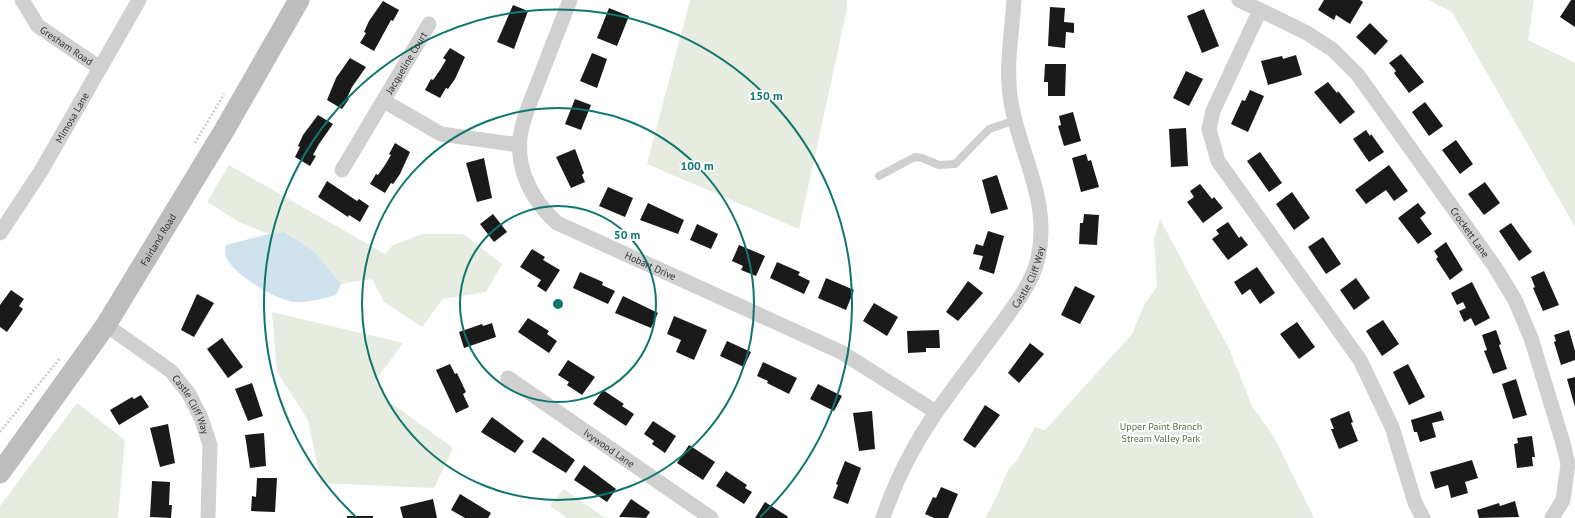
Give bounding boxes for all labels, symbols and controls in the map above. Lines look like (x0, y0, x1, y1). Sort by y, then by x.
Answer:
street label: Gresham Road (38, 23, 96, 68)
street label: Jacqueline Court (382, 29, 430, 97)
text: 150 m (749, 88, 783, 103)
street label: Mimosa Lane (52, 90, 91, 145)
text: 100 m (680, 158, 714, 173)
street label: Crockett Lane (1448, 205, 1492, 260)
street label: Fairland Road (137, 211, 179, 268)
text: 50 m (614, 227, 640, 242)
street label: Castle Cliff Way (1008, 245, 1047, 310)
street label: Hobart Drive (623, 248, 678, 283)
centre of rings (551, 297, 565, 311)
street label: Castle Cliff Way (170, 372, 213, 436)
park label: Upper Paint Branch Stream Valley Park (1120, 420, 1202, 445)
street label: Ivywood Lane (581, 426, 637, 470)

